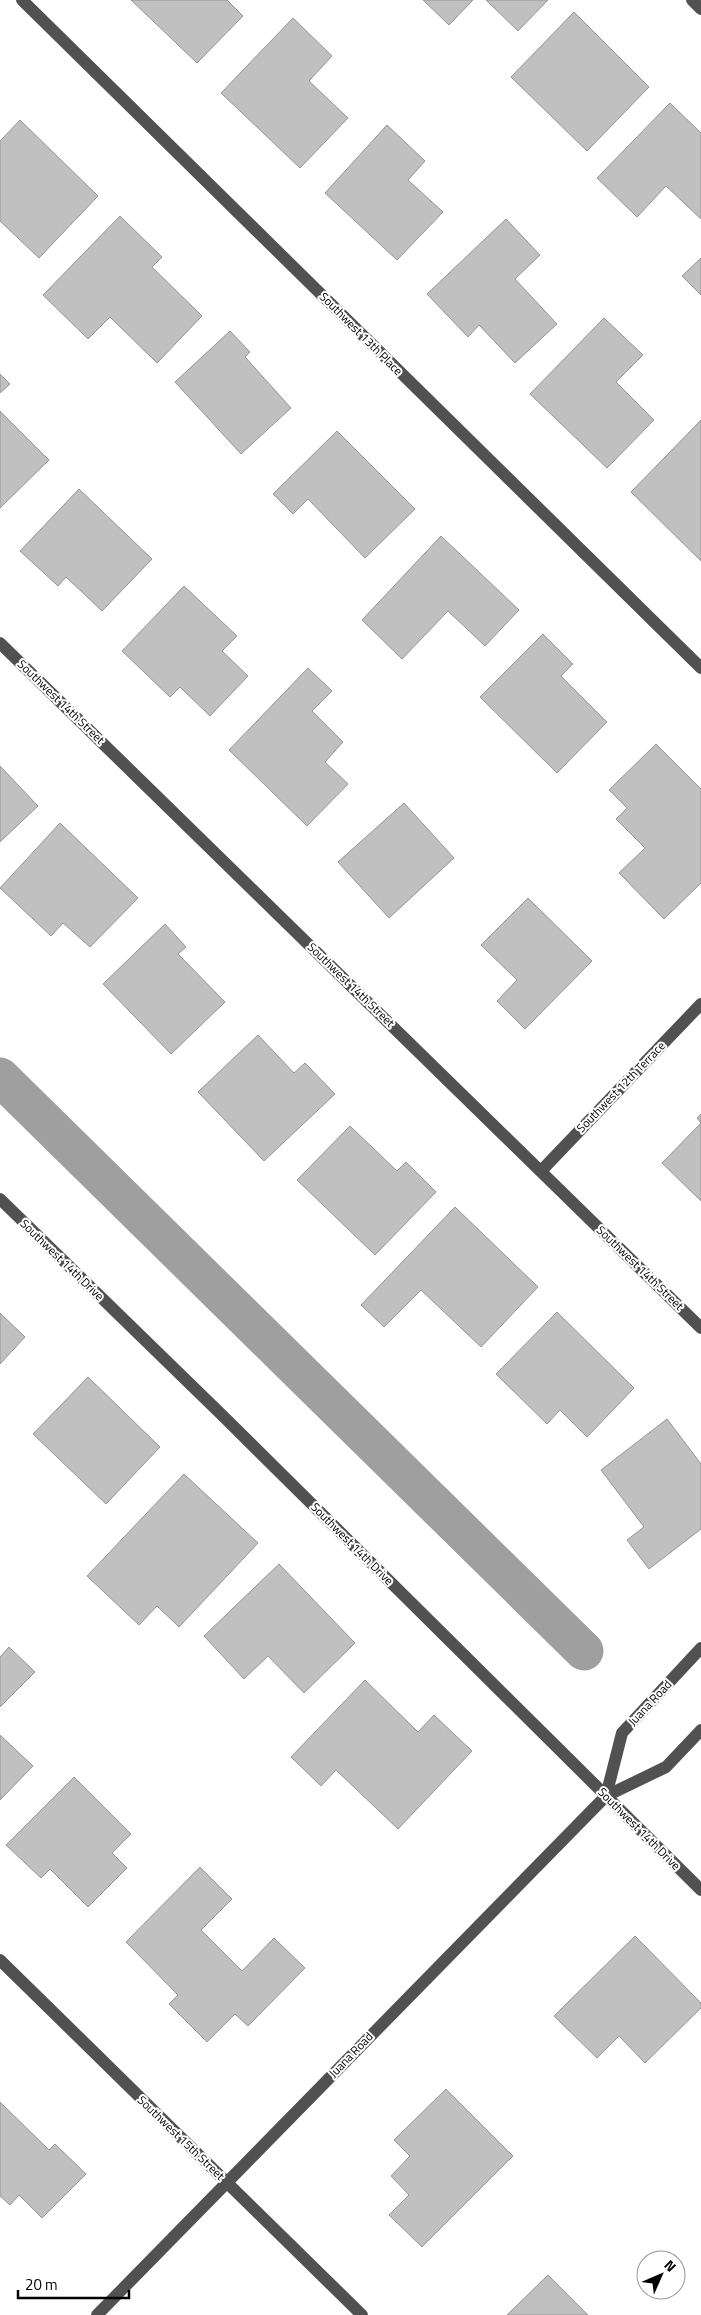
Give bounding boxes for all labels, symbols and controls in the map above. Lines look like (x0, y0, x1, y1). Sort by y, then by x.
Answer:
street label: Southwest 13th Place (315, 288, 407, 380)
street label: Southwest 14th Street (13, 655, 110, 749)
street label: Southwest 14th Street (303, 938, 400, 1032)
street label: Southwest 12th Terrace (572, 1037, 669, 1137)
street label: Southwest 14th Drive (16, 1214, 109, 1305)
street label: Southwest 14th Street (592, 1221, 689, 1315)
street label: Southwest 14th Drive (307, 1498, 398, 1589)
street label: Juana Road (623, 1675, 676, 1730)
street label: Southwest 14th Drive (594, 1783, 685, 1874)
street label: Juana Road (324, 2028, 377, 2082)
street label: Southwest 15th Street (133, 2091, 230, 2185)
north arrow (636, 2250, 686, 2300)
text: N (660, 2255, 681, 2276)
scale bar (18, 2268, 129, 2300)
text: 20 m (25, 2273, 58, 2296)

